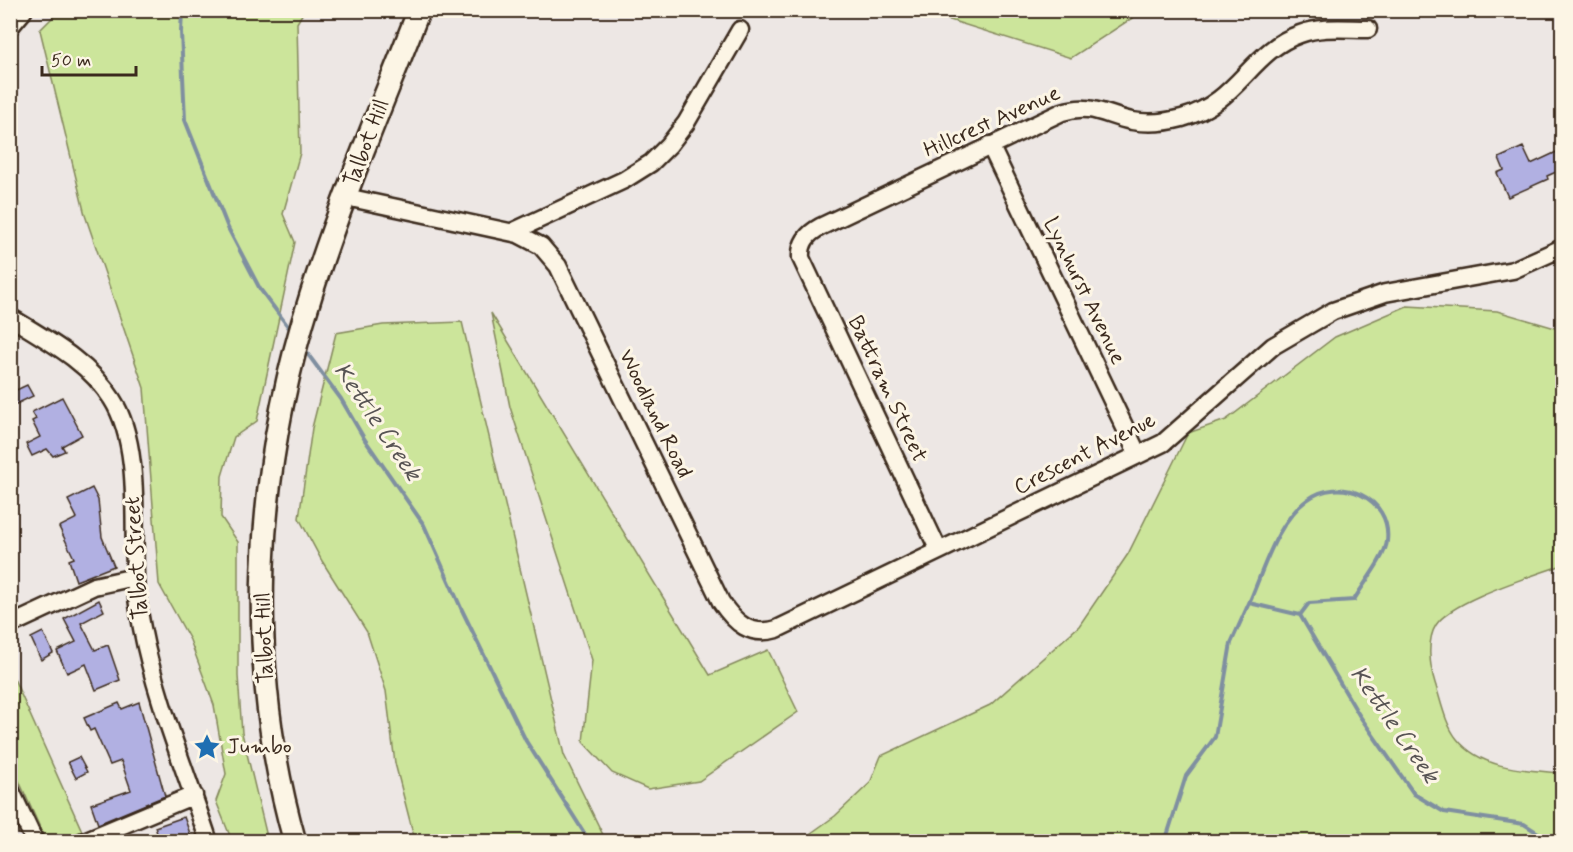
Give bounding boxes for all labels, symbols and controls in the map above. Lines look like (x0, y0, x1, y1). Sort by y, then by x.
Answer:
scale bar (42, 39, 136, 77)
text: 50 m (51, 49, 91, 73)
street label: Hillcrest Avenue (919, 79, 1065, 165)
street label: Talbot Hill (338, 95, 396, 191)
street label: Lynhurst Avenue (1036, 213, 1132, 369)
street label: Battram Street (841, 311, 933, 467)
street label: Woodland Road (612, 345, 698, 483)
water label: Kettle Creek (326, 357, 429, 489)
street label: Crescent Avenue (1009, 406, 1161, 502)
street label: Talbot Street (119, 495, 155, 621)
street label: Talbot Hill (249, 592, 281, 684)
water label: Kettle Creek (1342, 660, 1447, 791)
place icon: Jumbo (192, 732, 222, 762)
place label: Jumbo (227, 733, 292, 761)

